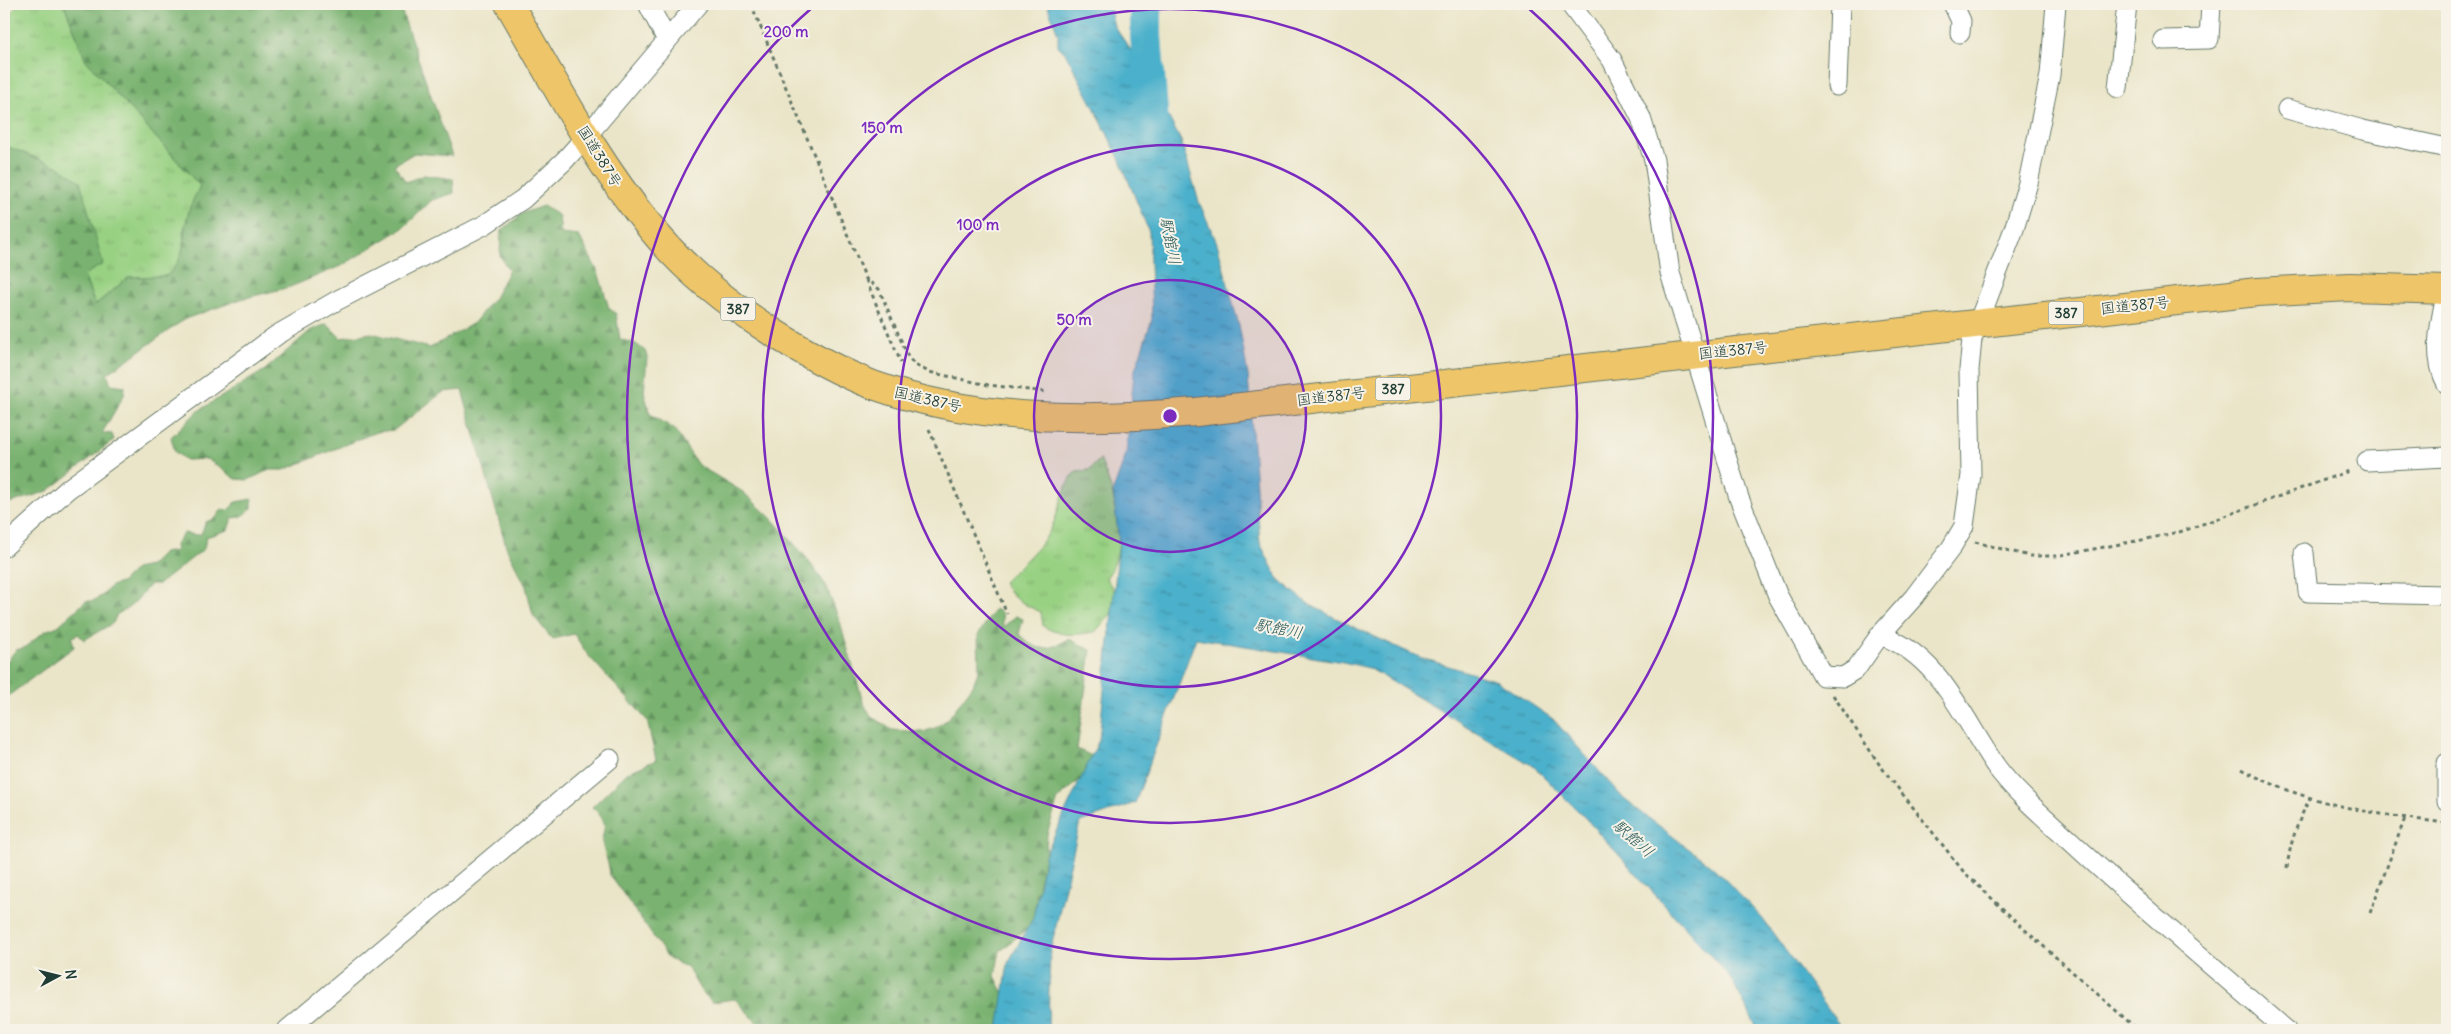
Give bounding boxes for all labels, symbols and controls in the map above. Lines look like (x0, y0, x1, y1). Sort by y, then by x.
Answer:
text: 200 m (764, 22, 808, 41)
text: 150 m (861, 118, 903, 137)
street label: 国道387号 (574, 121, 626, 191)
text: 100 m (957, 215, 999, 234)
water label: 駅館川 (1157, 216, 1185, 266)
street label: 国道387号 (2099, 292, 2171, 318)
road number: 387 (720, 298, 756, 320)
road number: 387 (2048, 302, 2084, 324)
text: 50 m (1056, 310, 1092, 329)
street label: 国道387号 (1697, 337, 1769, 363)
road number: 387 (1376, 378, 1410, 400)
street label: 国道387号 (892, 382, 964, 416)
street label: 国道387号 (1295, 382, 1367, 410)
centre of rings (1161, 407, 1179, 425)
water label: 駅館川 (1254, 614, 1304, 642)
water label: 駅館川 (1609, 815, 1659, 861)
north arrow (32, 952, 82, 1002)
text: N (61, 969, 80, 980)

